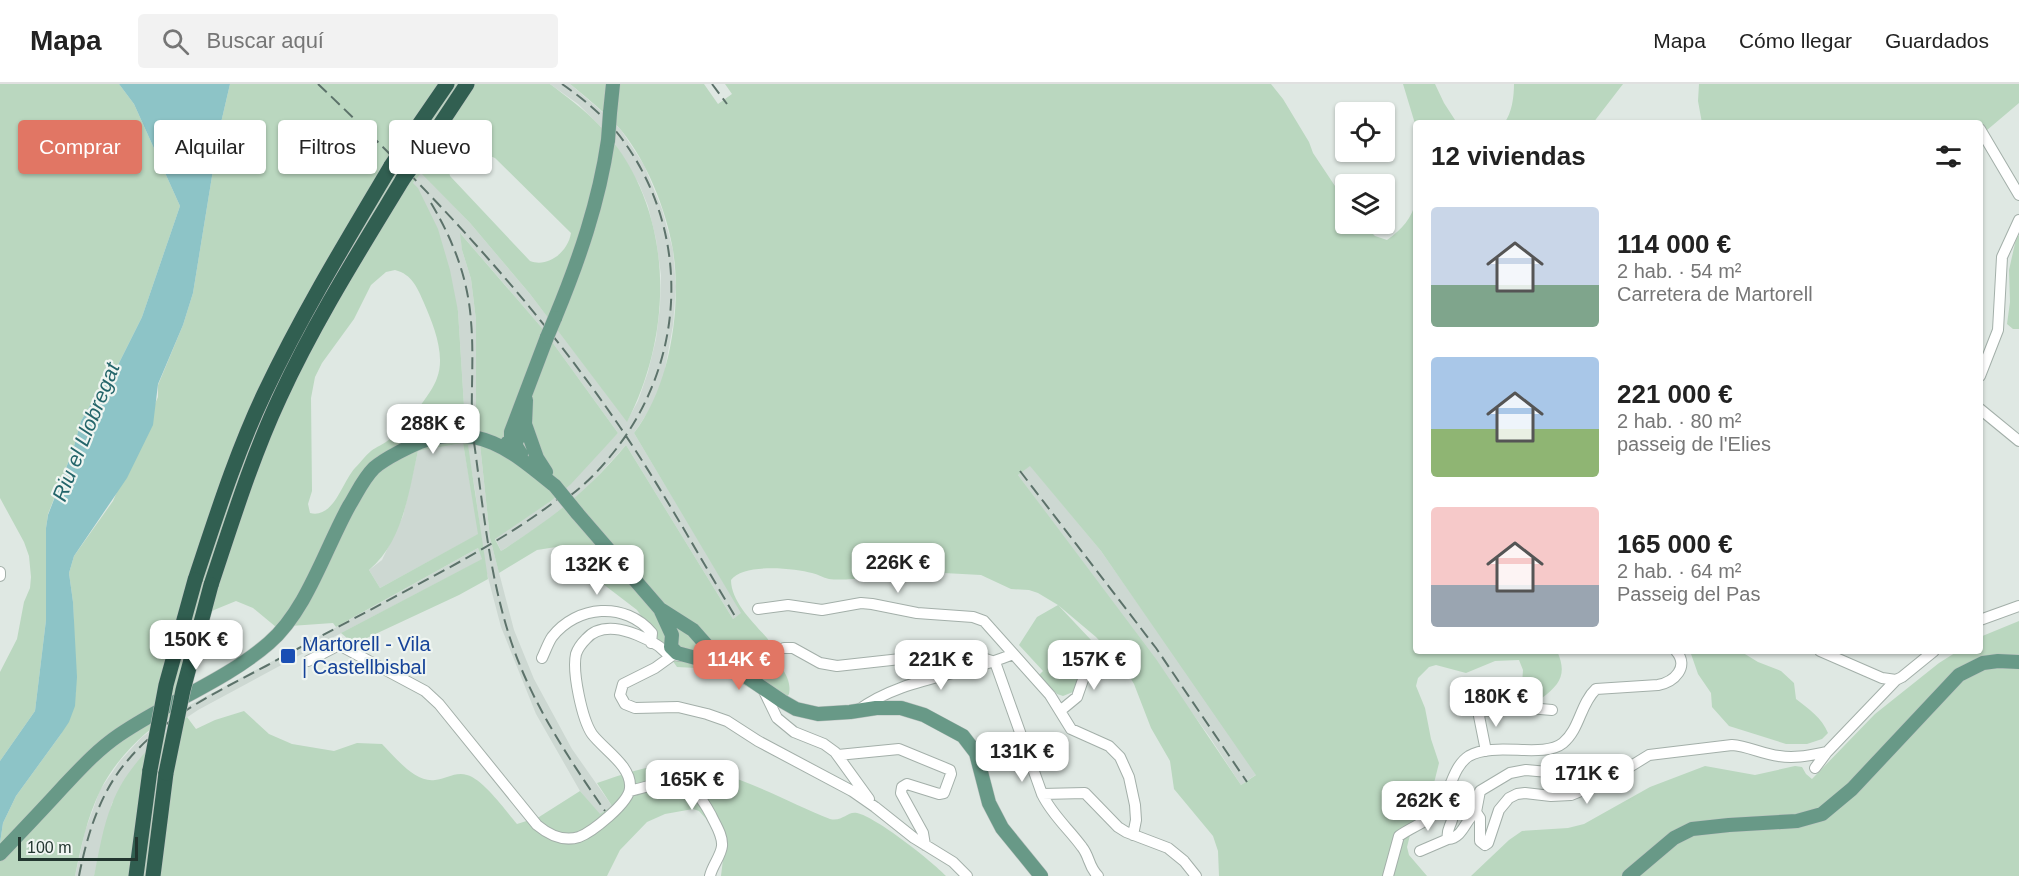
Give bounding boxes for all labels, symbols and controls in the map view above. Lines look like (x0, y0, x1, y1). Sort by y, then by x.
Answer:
search box (138, 14, 558, 68)
text: Mapa (30, 25, 102, 56)
icon: search (159, 25, 192, 58)
text: Buscar aquí (207, 28, 324, 53)
text: Mapa (1653, 29, 1706, 52)
text: Cómo llegar (1739, 29, 1852, 52)
text: Guardados (1885, 29, 1989, 52)
map controls (1335, 102, 1395, 234)
button: locate (1335, 102, 1395, 162)
chip: Comprar (18, 120, 142, 174)
chip: Alquilar (154, 120, 266, 174)
chip: Filtros (278, 120, 377, 174)
chip: Nuevo (389, 120, 492, 174)
icon: filters (1932, 140, 1965, 173)
text: 12 viviendas (1431, 141, 1586, 171)
button: layers (1335, 174, 1395, 234)
text: 114 000 € (1617, 229, 1731, 259)
icon: home (1479, 231, 1551, 303)
text: 2 hab. · 54 m² (1617, 260, 1742, 282)
text: Carretera de Martorell (1617, 283, 1813, 305)
water label: Riu el Llobregat (47, 358, 124, 504)
text: 221 000 € (1617, 379, 1733, 409)
icon: home (1479, 381, 1551, 453)
pin: 288K € (384, 404, 482, 455)
text: 2 hab. · 80 m² (1617, 410, 1742, 432)
text: 288K € (401, 412, 465, 434)
text: passeig de l'Elies (1617, 433, 1771, 455)
text: 165 000 € (1617, 529, 1733, 559)
icon: home (1479, 531, 1551, 603)
pin: 226K € (849, 543, 947, 594)
pin: 132K € (548, 545, 646, 596)
text: 226K € (866, 551, 930, 573)
text: 132K € (565, 553, 629, 575)
text: 2 hab. · 64 m² (1617, 560, 1742, 582)
text: Passeig del Pas (1617, 583, 1760, 605)
pin: 150K € (147, 620, 245, 671)
text: 150K € (164, 628, 228, 650)
place label: Martorell - Vila | Castellbisbal (302, 633, 431, 678)
pin: 114K € (690, 640, 788, 691)
pin: 221K € (892, 640, 990, 691)
pin: 157K € (1045, 640, 1143, 691)
marker: Martorell - Vila | Castellbisbal (279, 647, 297, 665)
text: 114K € (707, 648, 771, 670)
text: 221K € (909, 648, 973, 670)
text: 157K € (1062, 648, 1126, 670)
pin: 180K € (1447, 677, 1545, 728)
text: 180K € (1464, 685, 1528, 707)
pin: 131K € (973, 732, 1071, 783)
text: 131K € (990, 740, 1054, 762)
pin: 171K € (1538, 754, 1636, 805)
pin: 165K € (643, 760, 741, 811)
text: 171K € (1555, 762, 1619, 784)
text: 165K € (660, 768, 724, 790)
pin: 262K € (1379, 781, 1477, 832)
text: 262K € (1396, 789, 1460, 811)
scale bar (18, 834, 138, 862)
text: 100 m (27, 839, 71, 856)

